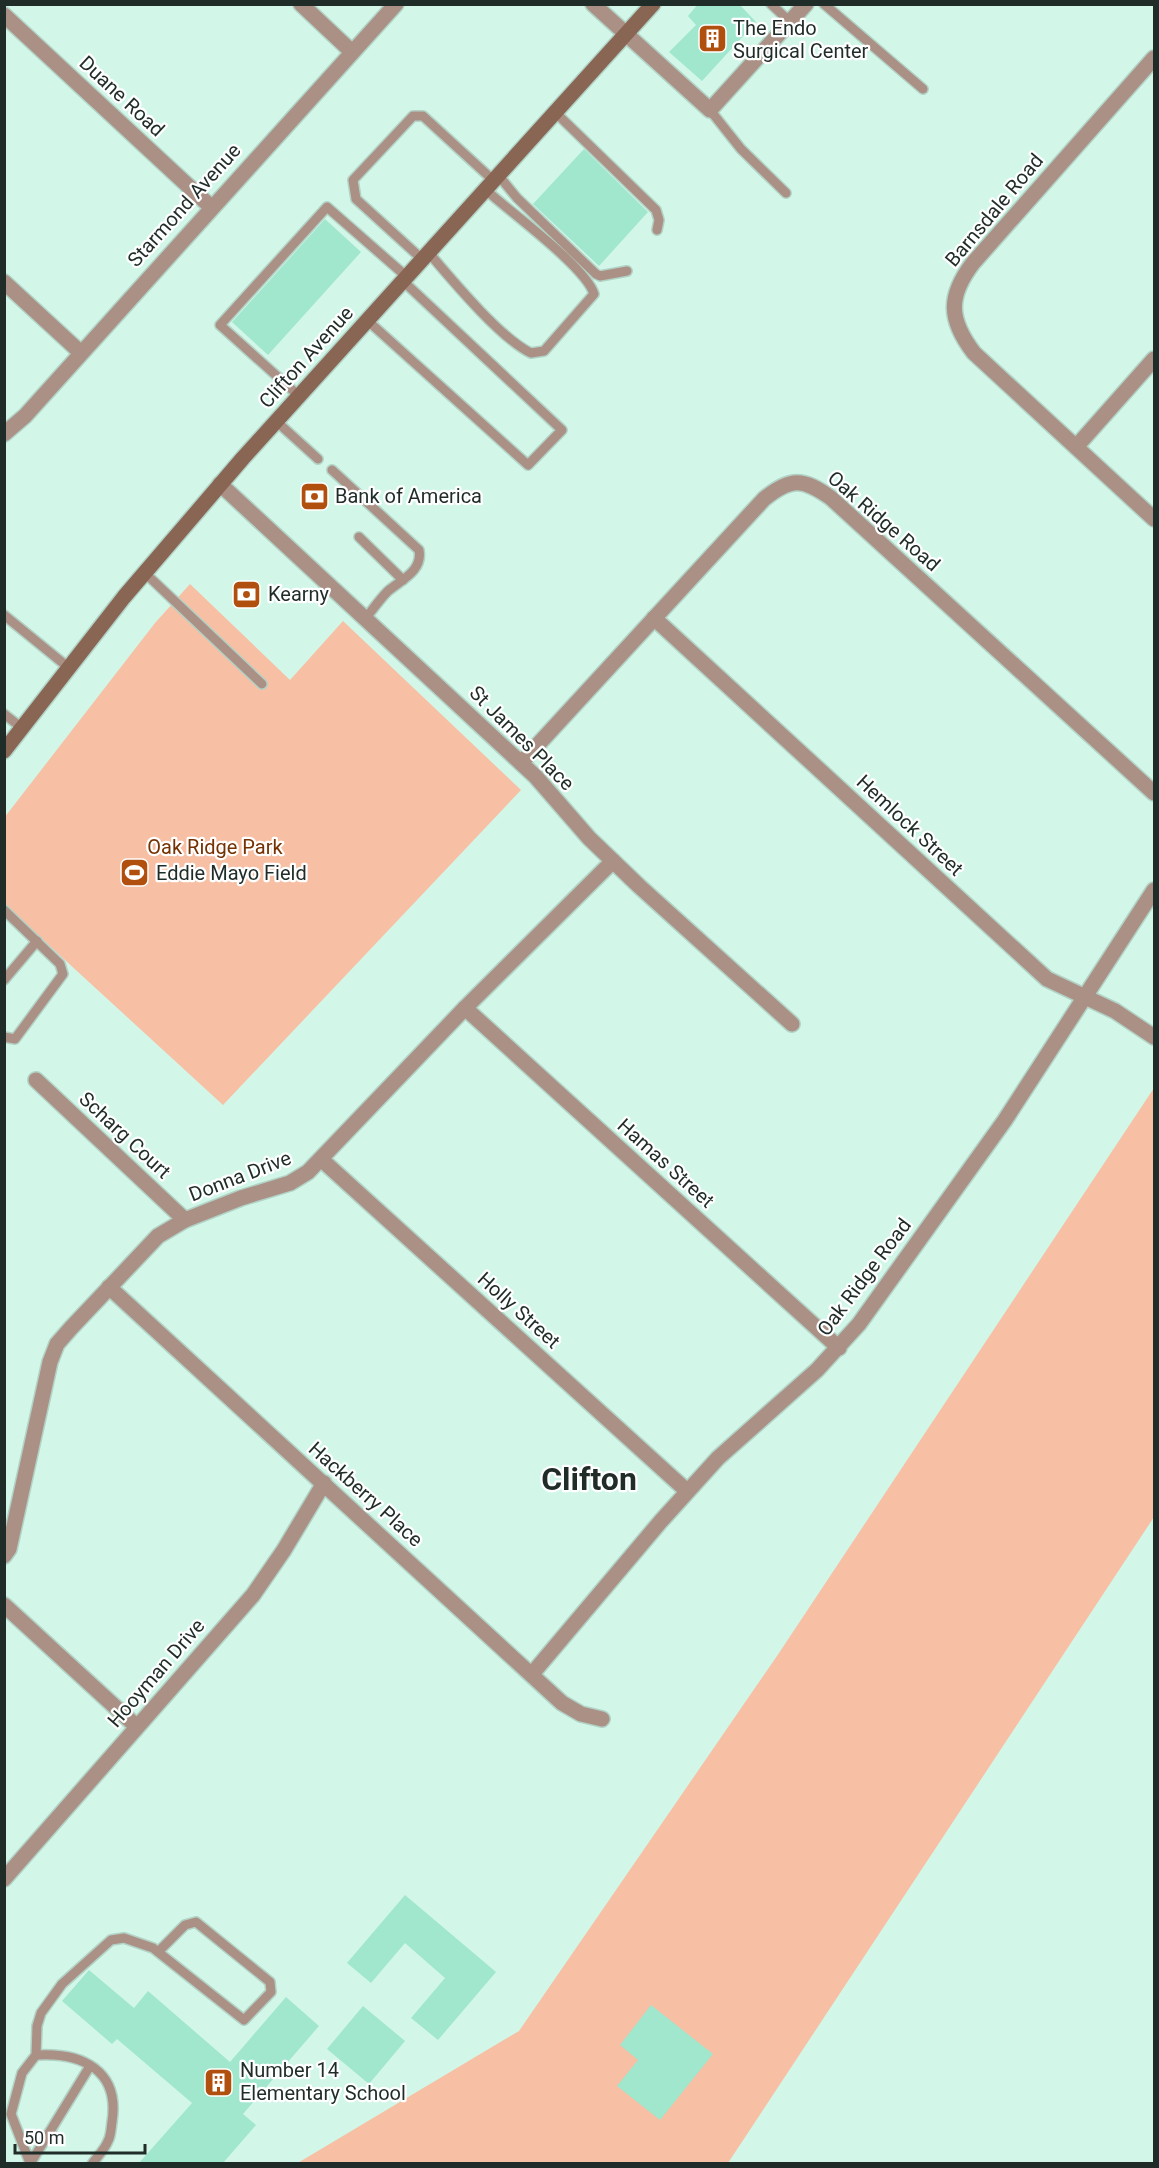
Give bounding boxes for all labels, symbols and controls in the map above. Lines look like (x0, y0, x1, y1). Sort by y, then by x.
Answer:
place label: The Endo Surgical Center (733, 16, 869, 63)
building icon: The Endo Surgical Center (696, 23, 728, 55)
street label: Duane Road (74, 51, 170, 141)
street label: Starmond Avenue (122, 138, 246, 272)
street label: Barnsdale Road (940, 149, 1048, 271)
street label: Clifton Avenue (254, 301, 358, 413)
street label: Oak Ridge Road (823, 466, 945, 576)
bank icon: Bank of America (298, 480, 330, 512)
place label: Bank of America (335, 484, 482, 508)
bank icon: Kearny (231, 578, 263, 610)
place label: Kearny (268, 582, 330, 606)
street label: St James Place (465, 681, 579, 795)
street label: Hemlock Street (852, 770, 968, 880)
park label: Oak Ridge Park (147, 835, 284, 859)
sports icon: Eddie Mayo Field (119, 857, 151, 889)
place label: Eddie Mayo Field (156, 861, 307, 885)
street label: Scharg Court (74, 1087, 176, 1183)
street label: Hamas Street (613, 1113, 719, 1213)
street label: Donna Drive (186, 1146, 294, 1206)
street label: Oak Ridge Road (812, 1214, 916, 1340)
street label: Holly Street (473, 1267, 565, 1353)
street label: Hackberry Place (304, 1437, 428, 1551)
district label: Clifton (541, 1460, 637, 1498)
street label: Hooyman Drive (102, 1614, 210, 1732)
place label: Number 14 Elementary School (240, 2058, 406, 2105)
building icon: Number 14 Elementary School (203, 2066, 235, 2098)
scale bar (15, 2117, 146, 2155)
text: 50 m (24, 2127, 64, 2148)

